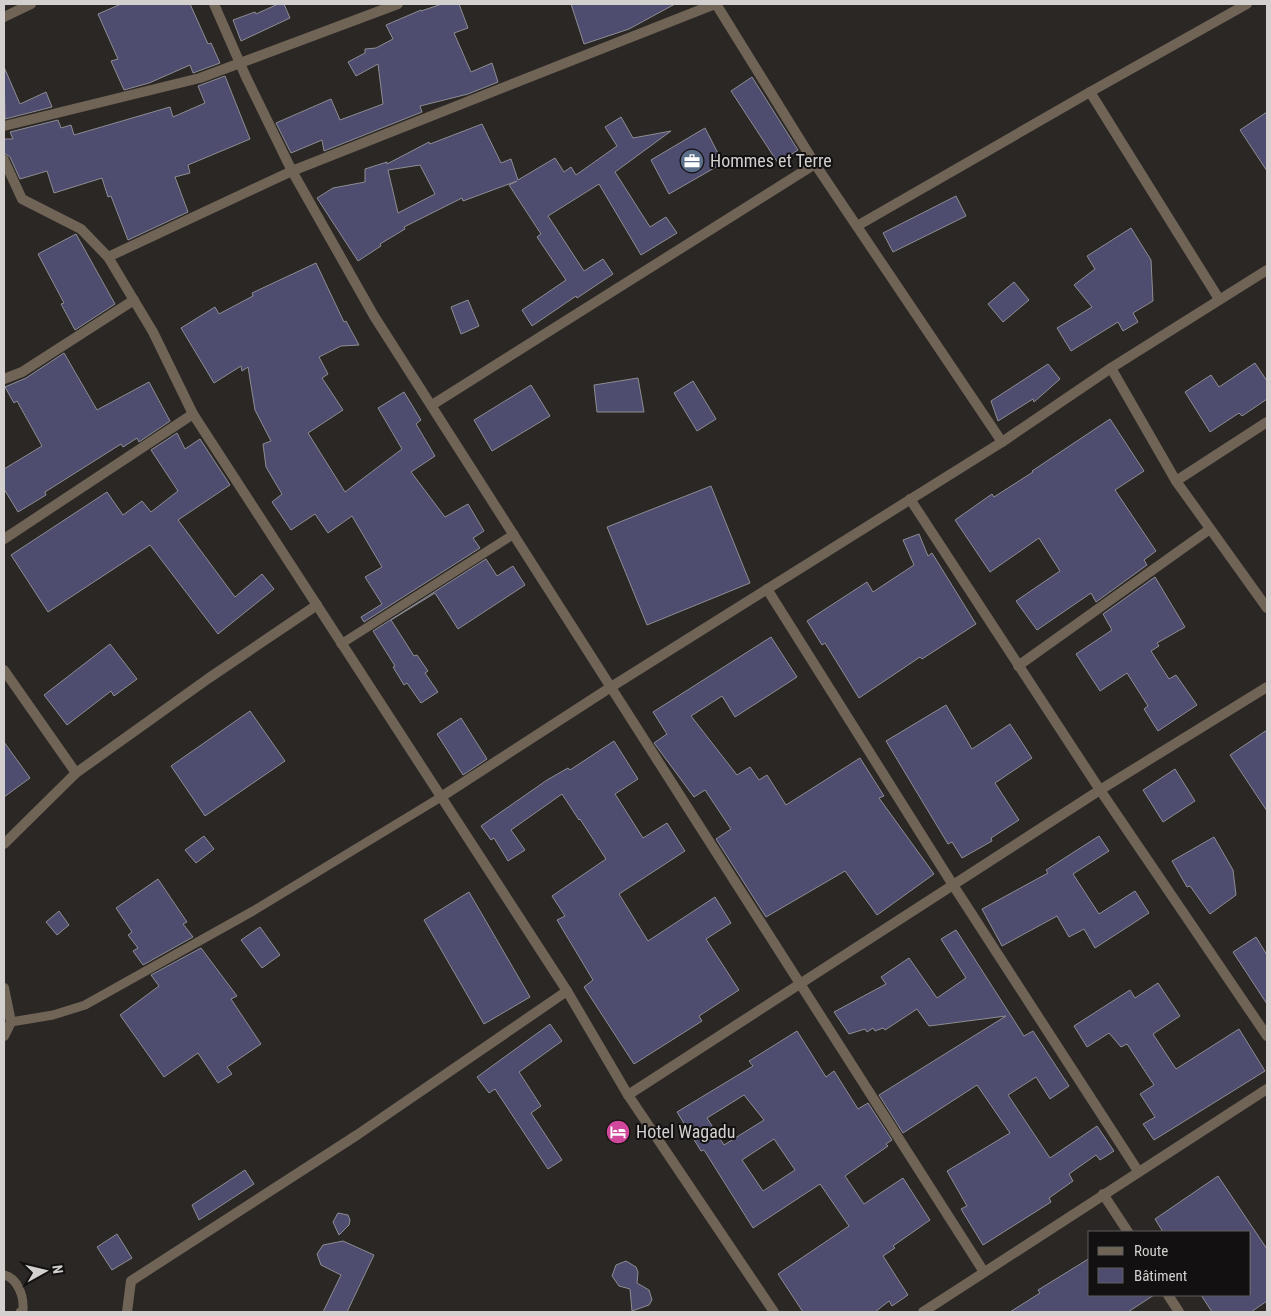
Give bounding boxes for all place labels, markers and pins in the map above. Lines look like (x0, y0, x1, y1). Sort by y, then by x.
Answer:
office icon: Hommes et Terre (679, 148, 705, 174)
place label: Hommes et Terre (710, 150, 832, 171)
hotel icon: Hotel Wagadu (605, 1119, 631, 1145)
place label: Hotel Wagadu (636, 1121, 735, 1142)

